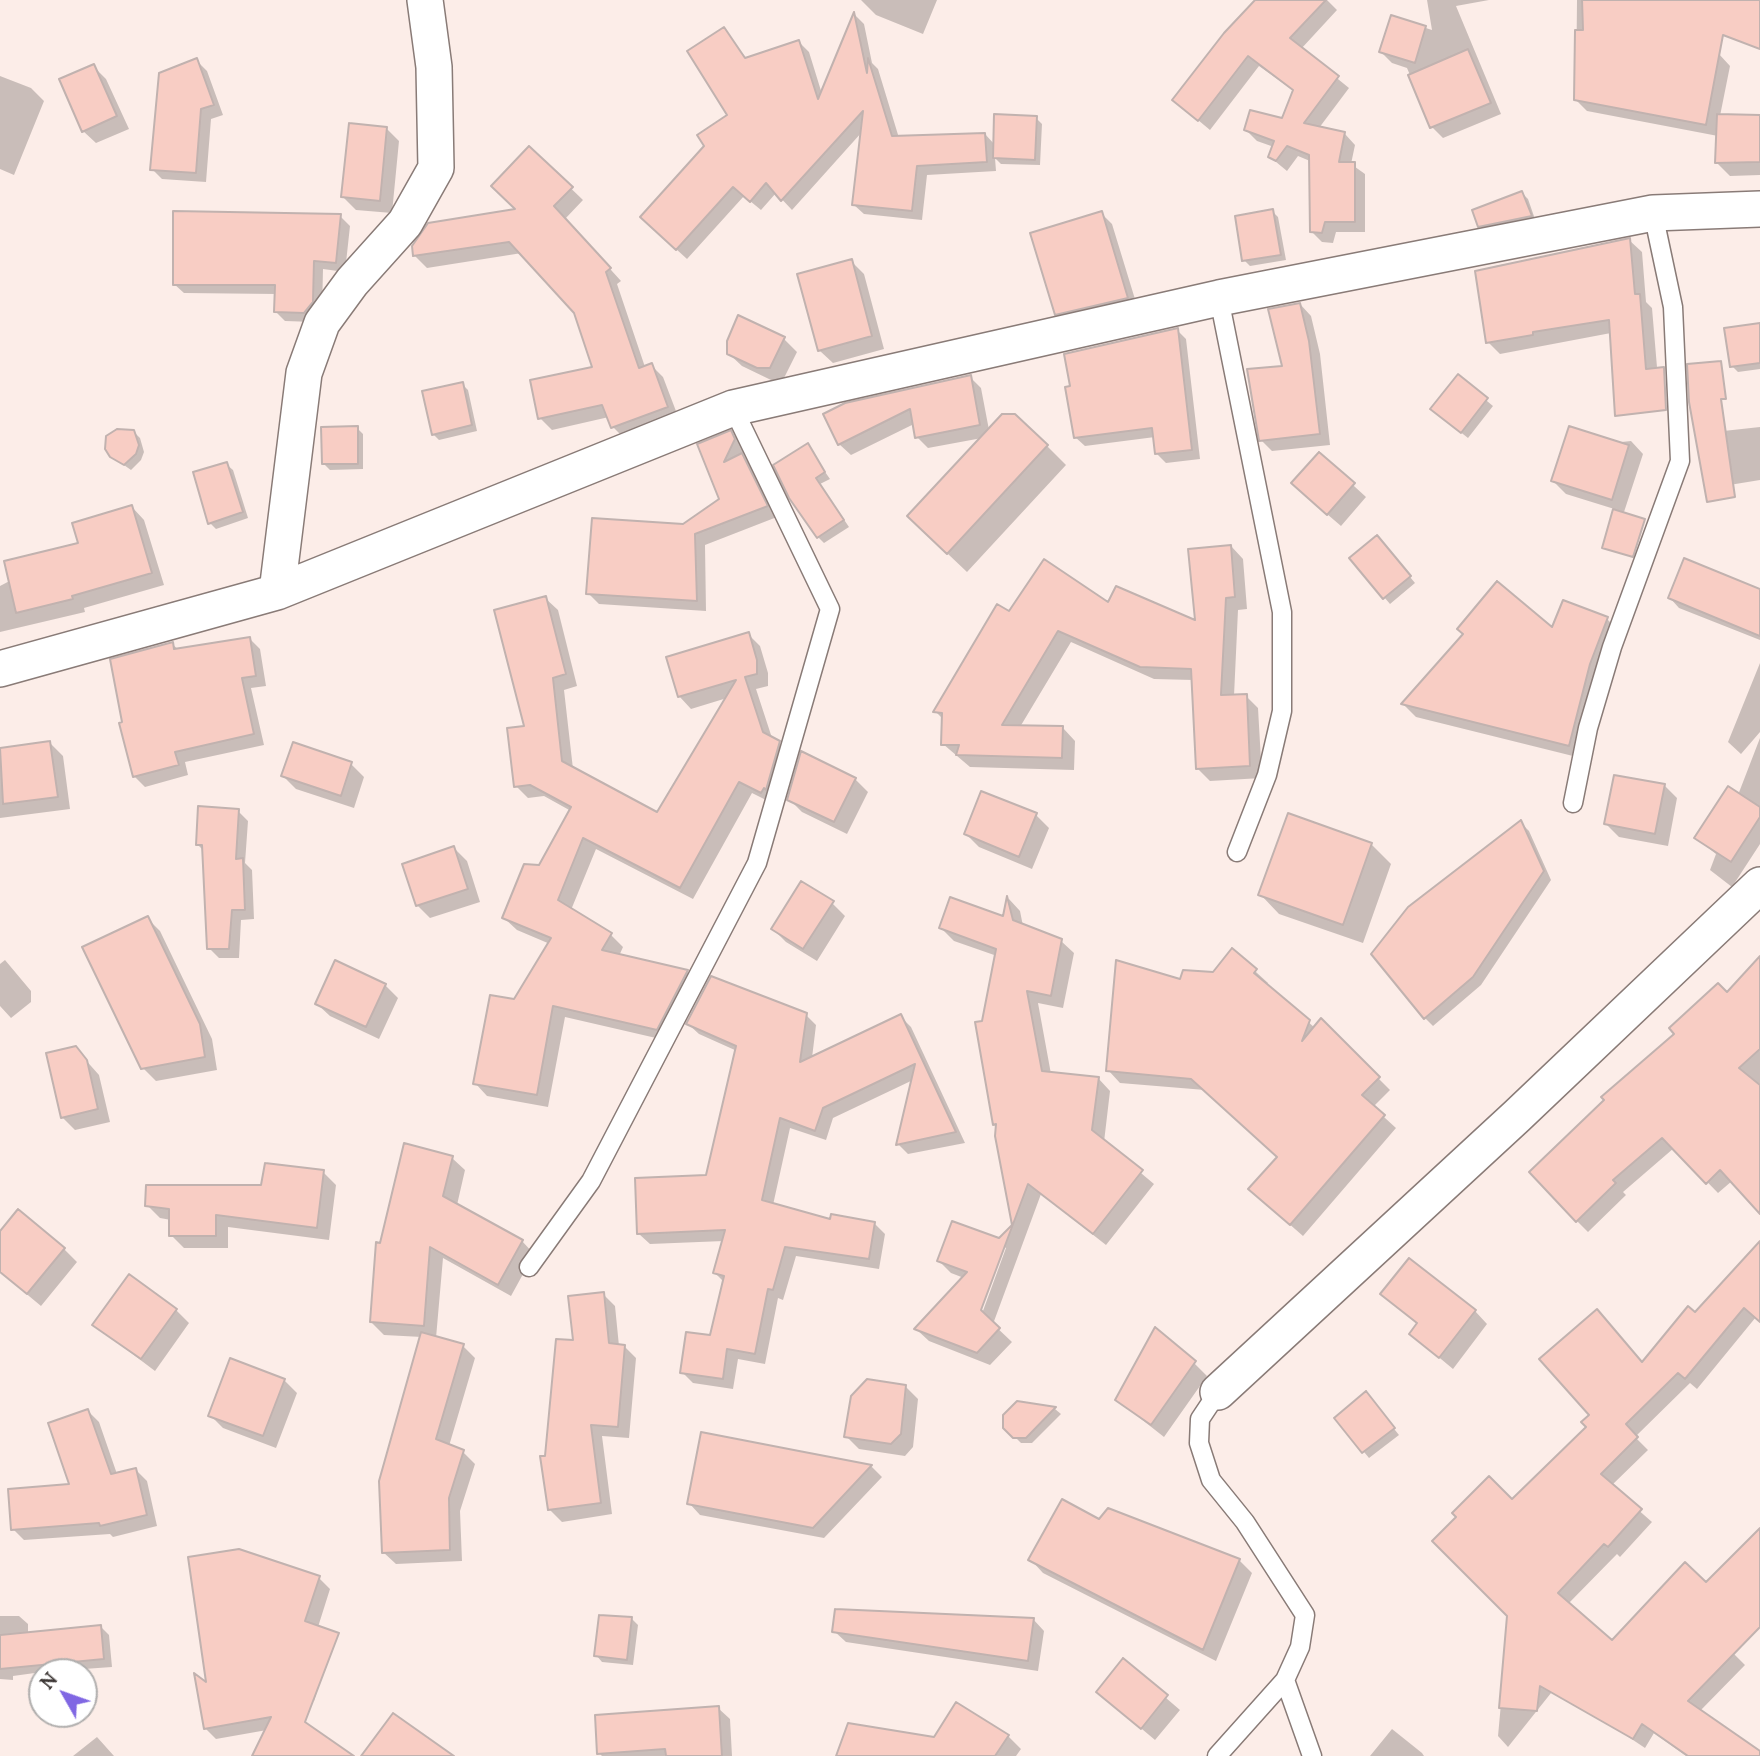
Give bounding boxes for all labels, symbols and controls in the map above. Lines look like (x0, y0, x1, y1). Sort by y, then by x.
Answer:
north arrow (28, 1658, 98, 1728)
text: N (35, 1667, 62, 1694)

